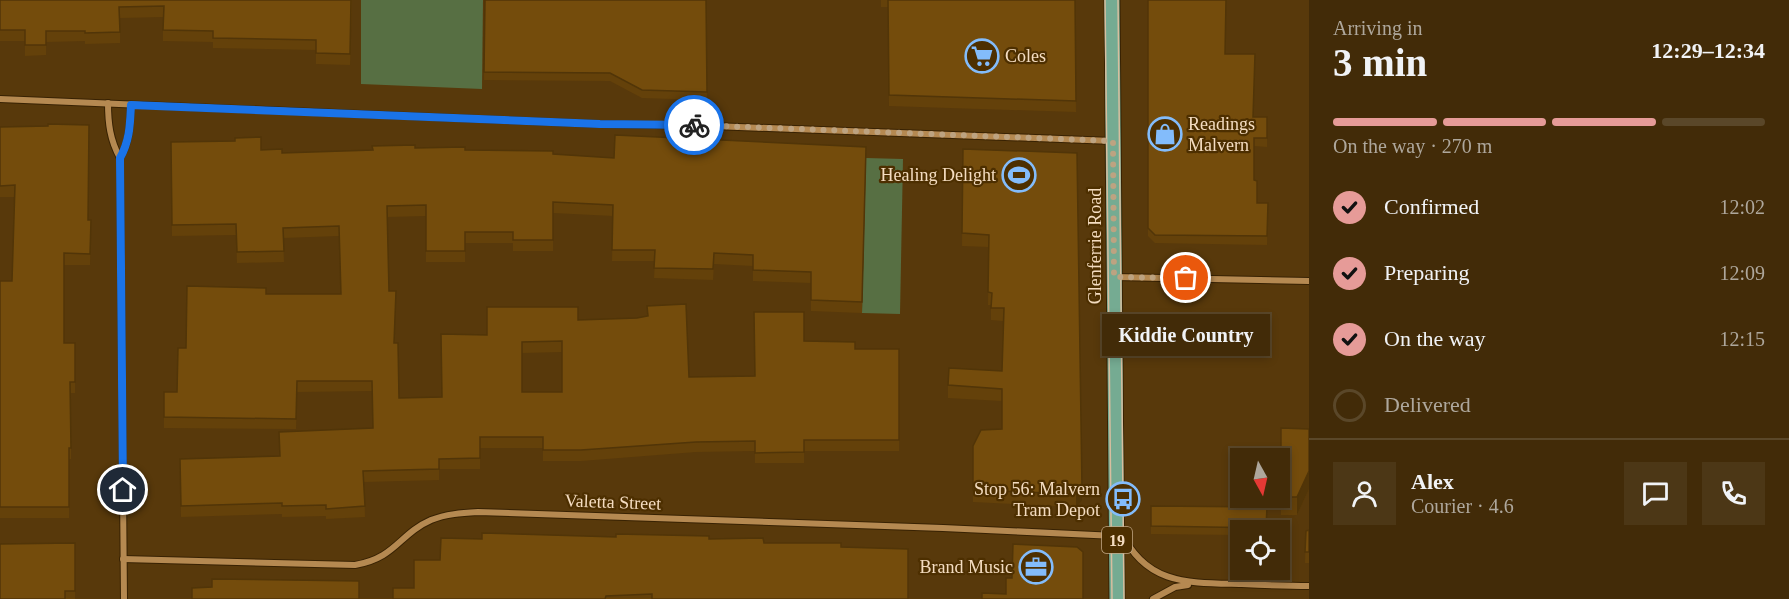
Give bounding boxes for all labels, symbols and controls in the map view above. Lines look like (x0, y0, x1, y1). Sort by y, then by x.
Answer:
text: Arriving in (1333, 17, 1422, 39)
supermarket icon: Coles (964, 38, 1000, 74)
text: 12:29–12:34 (1651, 38, 1765, 63)
text: 3 min (1333, 41, 1427, 84)
place label: Coles (1005, 46, 1046, 66)
courier (664, 95, 724, 155)
icon: bike (678, 109, 711, 142)
place label: Readings Malvern (1188, 114, 1255, 155)
shop icon: Readings Malvern (1147, 116, 1183, 152)
text: On the way · 270 m (1333, 135, 1492, 157)
sports icon: Healing Delight (1001, 157, 1037, 193)
place label: Healing Delight (881, 165, 996, 185)
street label: Glenferrie Road (1085, 188, 1105, 304)
icon: check (1333, 191, 1366, 224)
text: Confirmed (1384, 194, 1479, 219)
text: 12:02 (1719, 196, 1765, 218)
pin (1160, 252, 1211, 303)
icon: check (1333, 257, 1366, 290)
text: Preparing (1384, 260, 1470, 285)
icon: bag (1169, 261, 1202, 294)
text: 12:09 (1719, 262, 1765, 284)
callout: Kiddie Country (1102, 314, 1270, 356)
icon: check (1333, 323, 1366, 356)
text: Kiddie Country (1118, 324, 1254, 346)
text: On the way (1384, 326, 1485, 351)
text: 12:15 (1719, 328, 1765, 350)
text: Delivered (1384, 392, 1471, 417)
north arrow (1230, 448, 1290, 508)
map controls (1230, 448, 1290, 580)
button: person (1333, 462, 1396, 525)
button: chat (1624, 462, 1687, 525)
button: phone (1702, 462, 1765, 525)
pin (97, 464, 148, 515)
text: Alex (1411, 469, 1454, 494)
icon: home (106, 473, 139, 506)
place label: Stop 56: Malvern Tram Depot (974, 479, 1100, 520)
bus stop icon: Stop 56: Malvern Tram Depot (1105, 481, 1141, 517)
street label: Valetta Street (564, 490, 662, 514)
text: Courier · 4.6 (1411, 495, 1514, 517)
button: locate (1230, 520, 1290, 580)
road number: 19 (1102, 527, 1132, 553)
office icon: Brand Music (1018, 549, 1054, 585)
place label: Brand Music (920, 557, 1013, 577)

